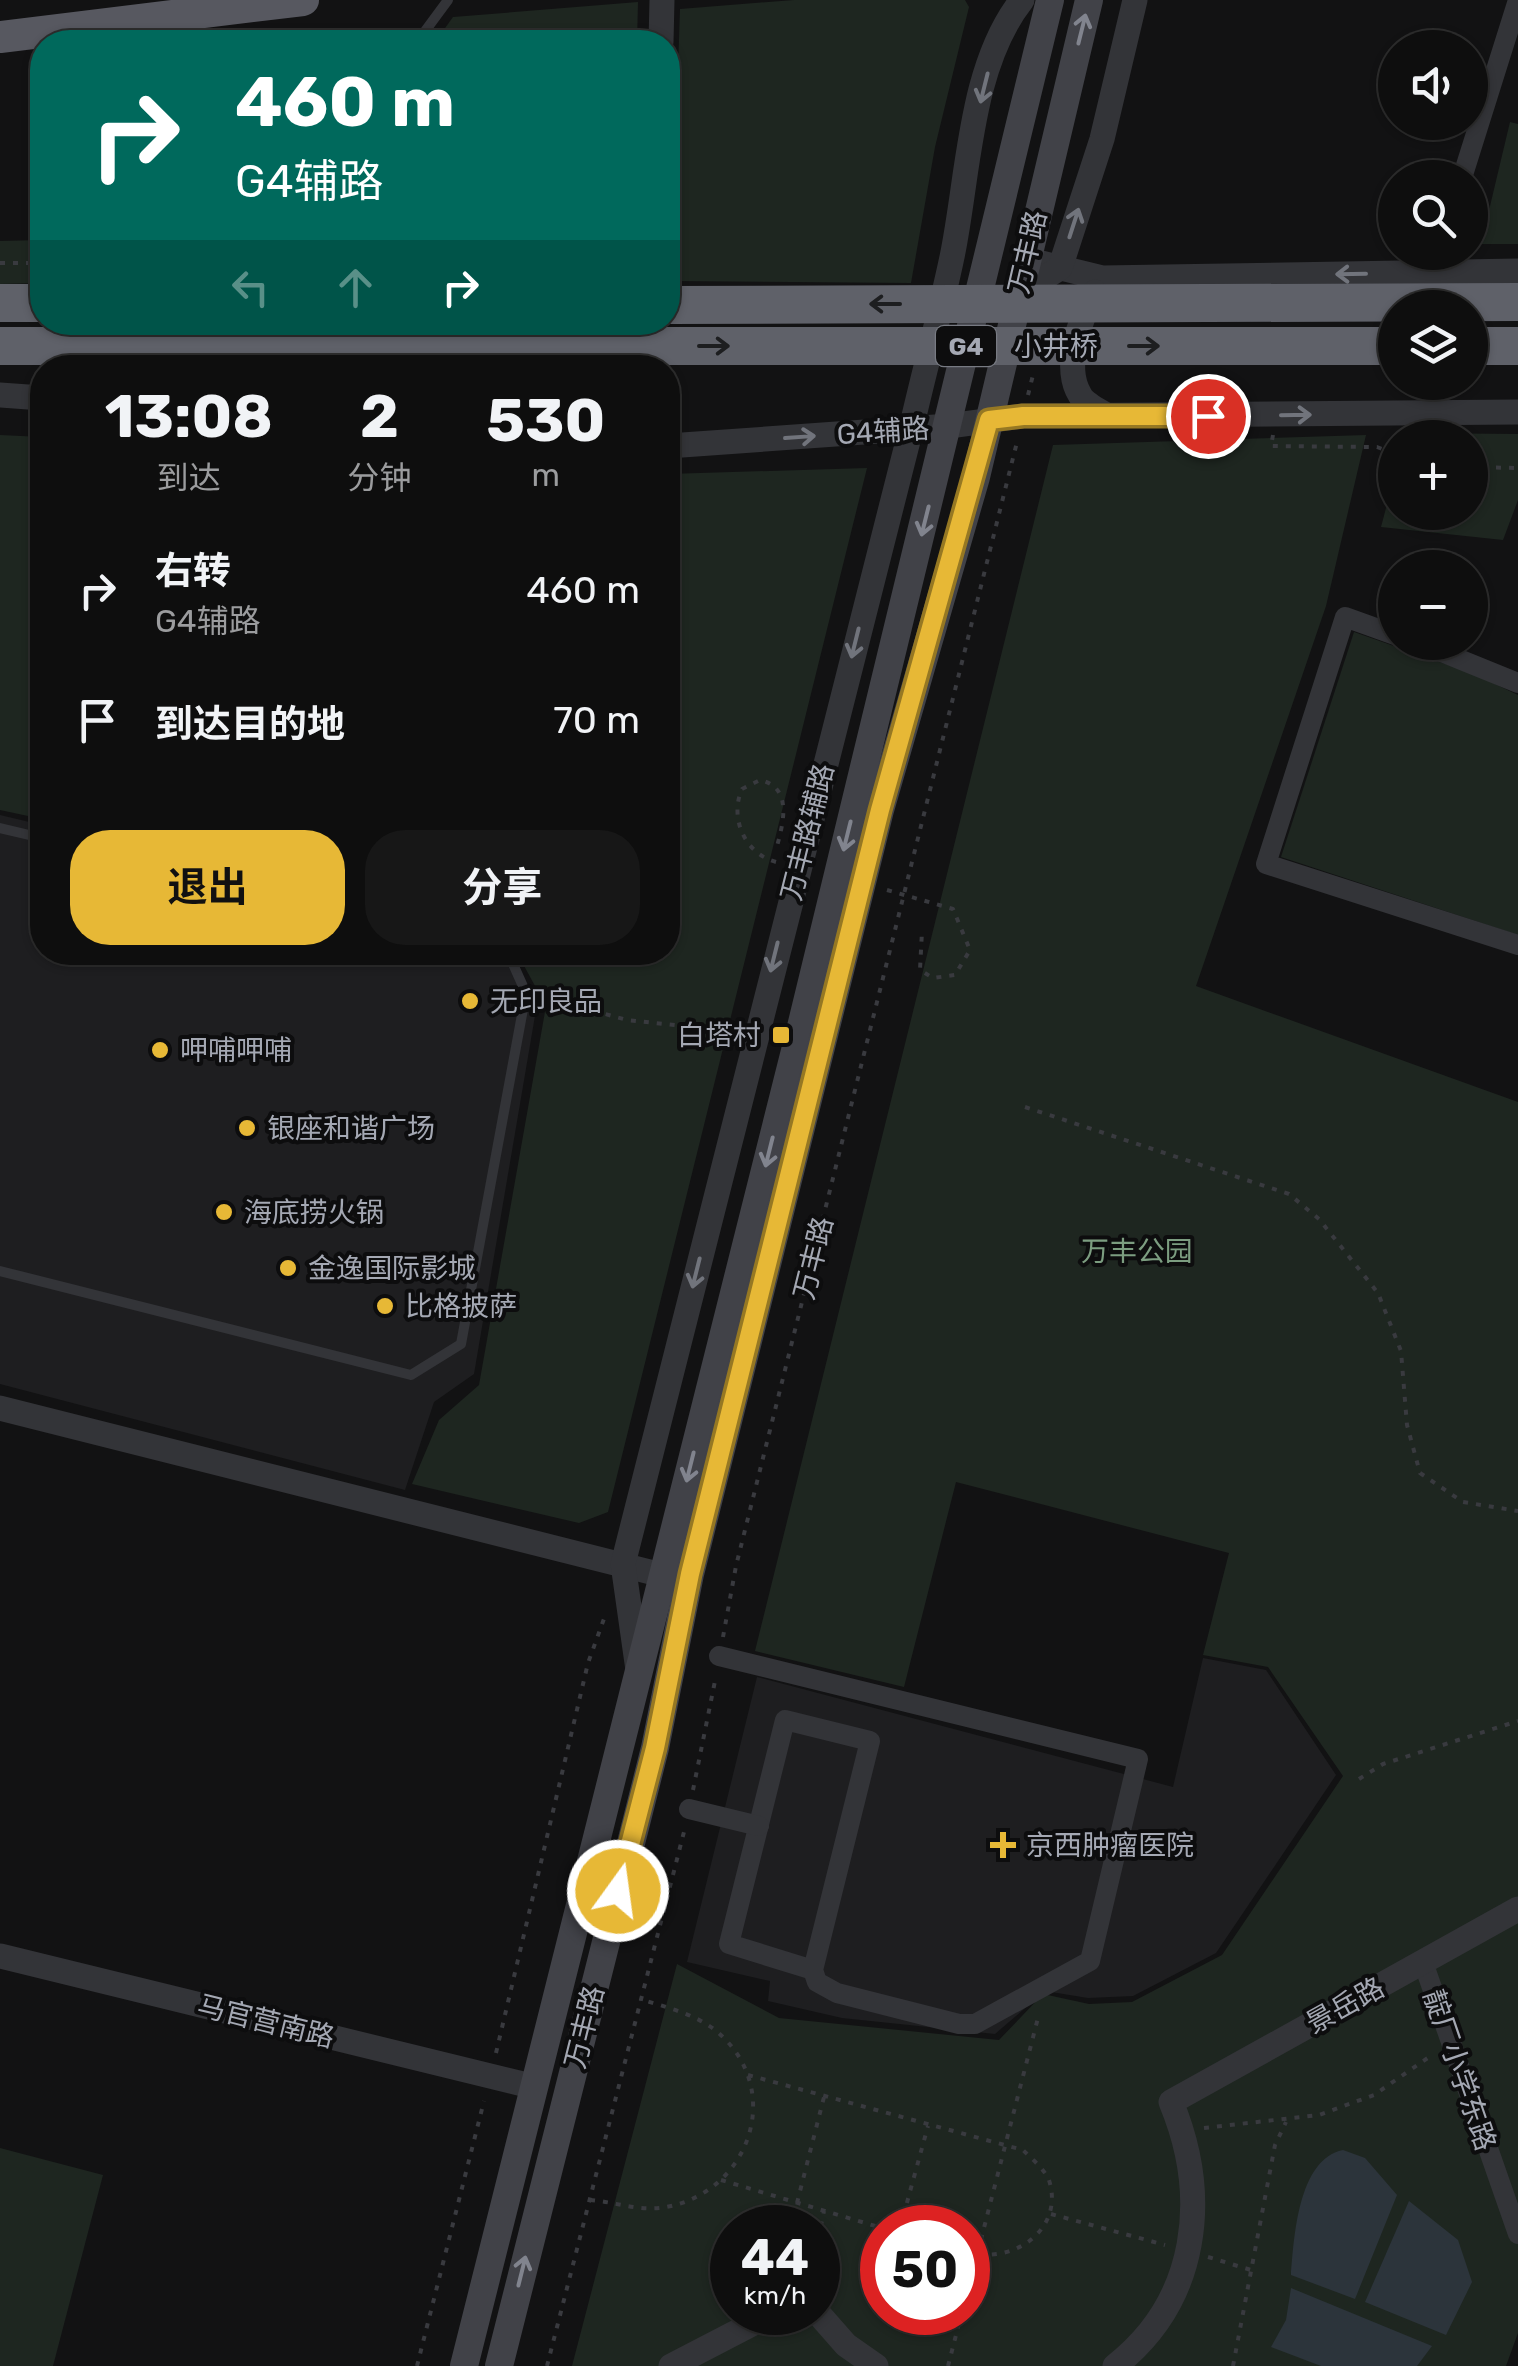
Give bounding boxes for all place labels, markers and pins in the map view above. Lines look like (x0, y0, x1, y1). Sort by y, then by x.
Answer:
pin (1166, 374, 1251, 459)
place label: 无印良品 (490, 985, 602, 1018)
marker: 无印良品 (459, 990, 481, 1012)
place label: 白塔村 (677, 1019, 761, 1052)
marker: 白塔村 (770, 1024, 792, 1046)
place label: 呷哺呷哺 (180, 1034, 292, 1067)
marker: 呷哺呷哺 (149, 1039, 171, 1061)
place label: 银座和谐广场 (267, 1112, 435, 1145)
marker: 银座和谐广场 (236, 1117, 258, 1139)
place label: 海底捞火锅 (244, 1196, 384, 1229)
marker: 海底捞火锅 (213, 1201, 235, 1223)
place label: 金逸国际影城 (308, 1252, 476, 1285)
marker: 金逸国际影城 (277, 1257, 299, 1279)
place label: 比格披萨 (405, 1290, 517, 1323)
marker: 比格披萨 (374, 1295, 396, 1317)
place label: 京西肿瘤医院 (1026, 1829, 1194, 1862)
marker: 京西肿瘤医院 (990, 1832, 1016, 1858)

